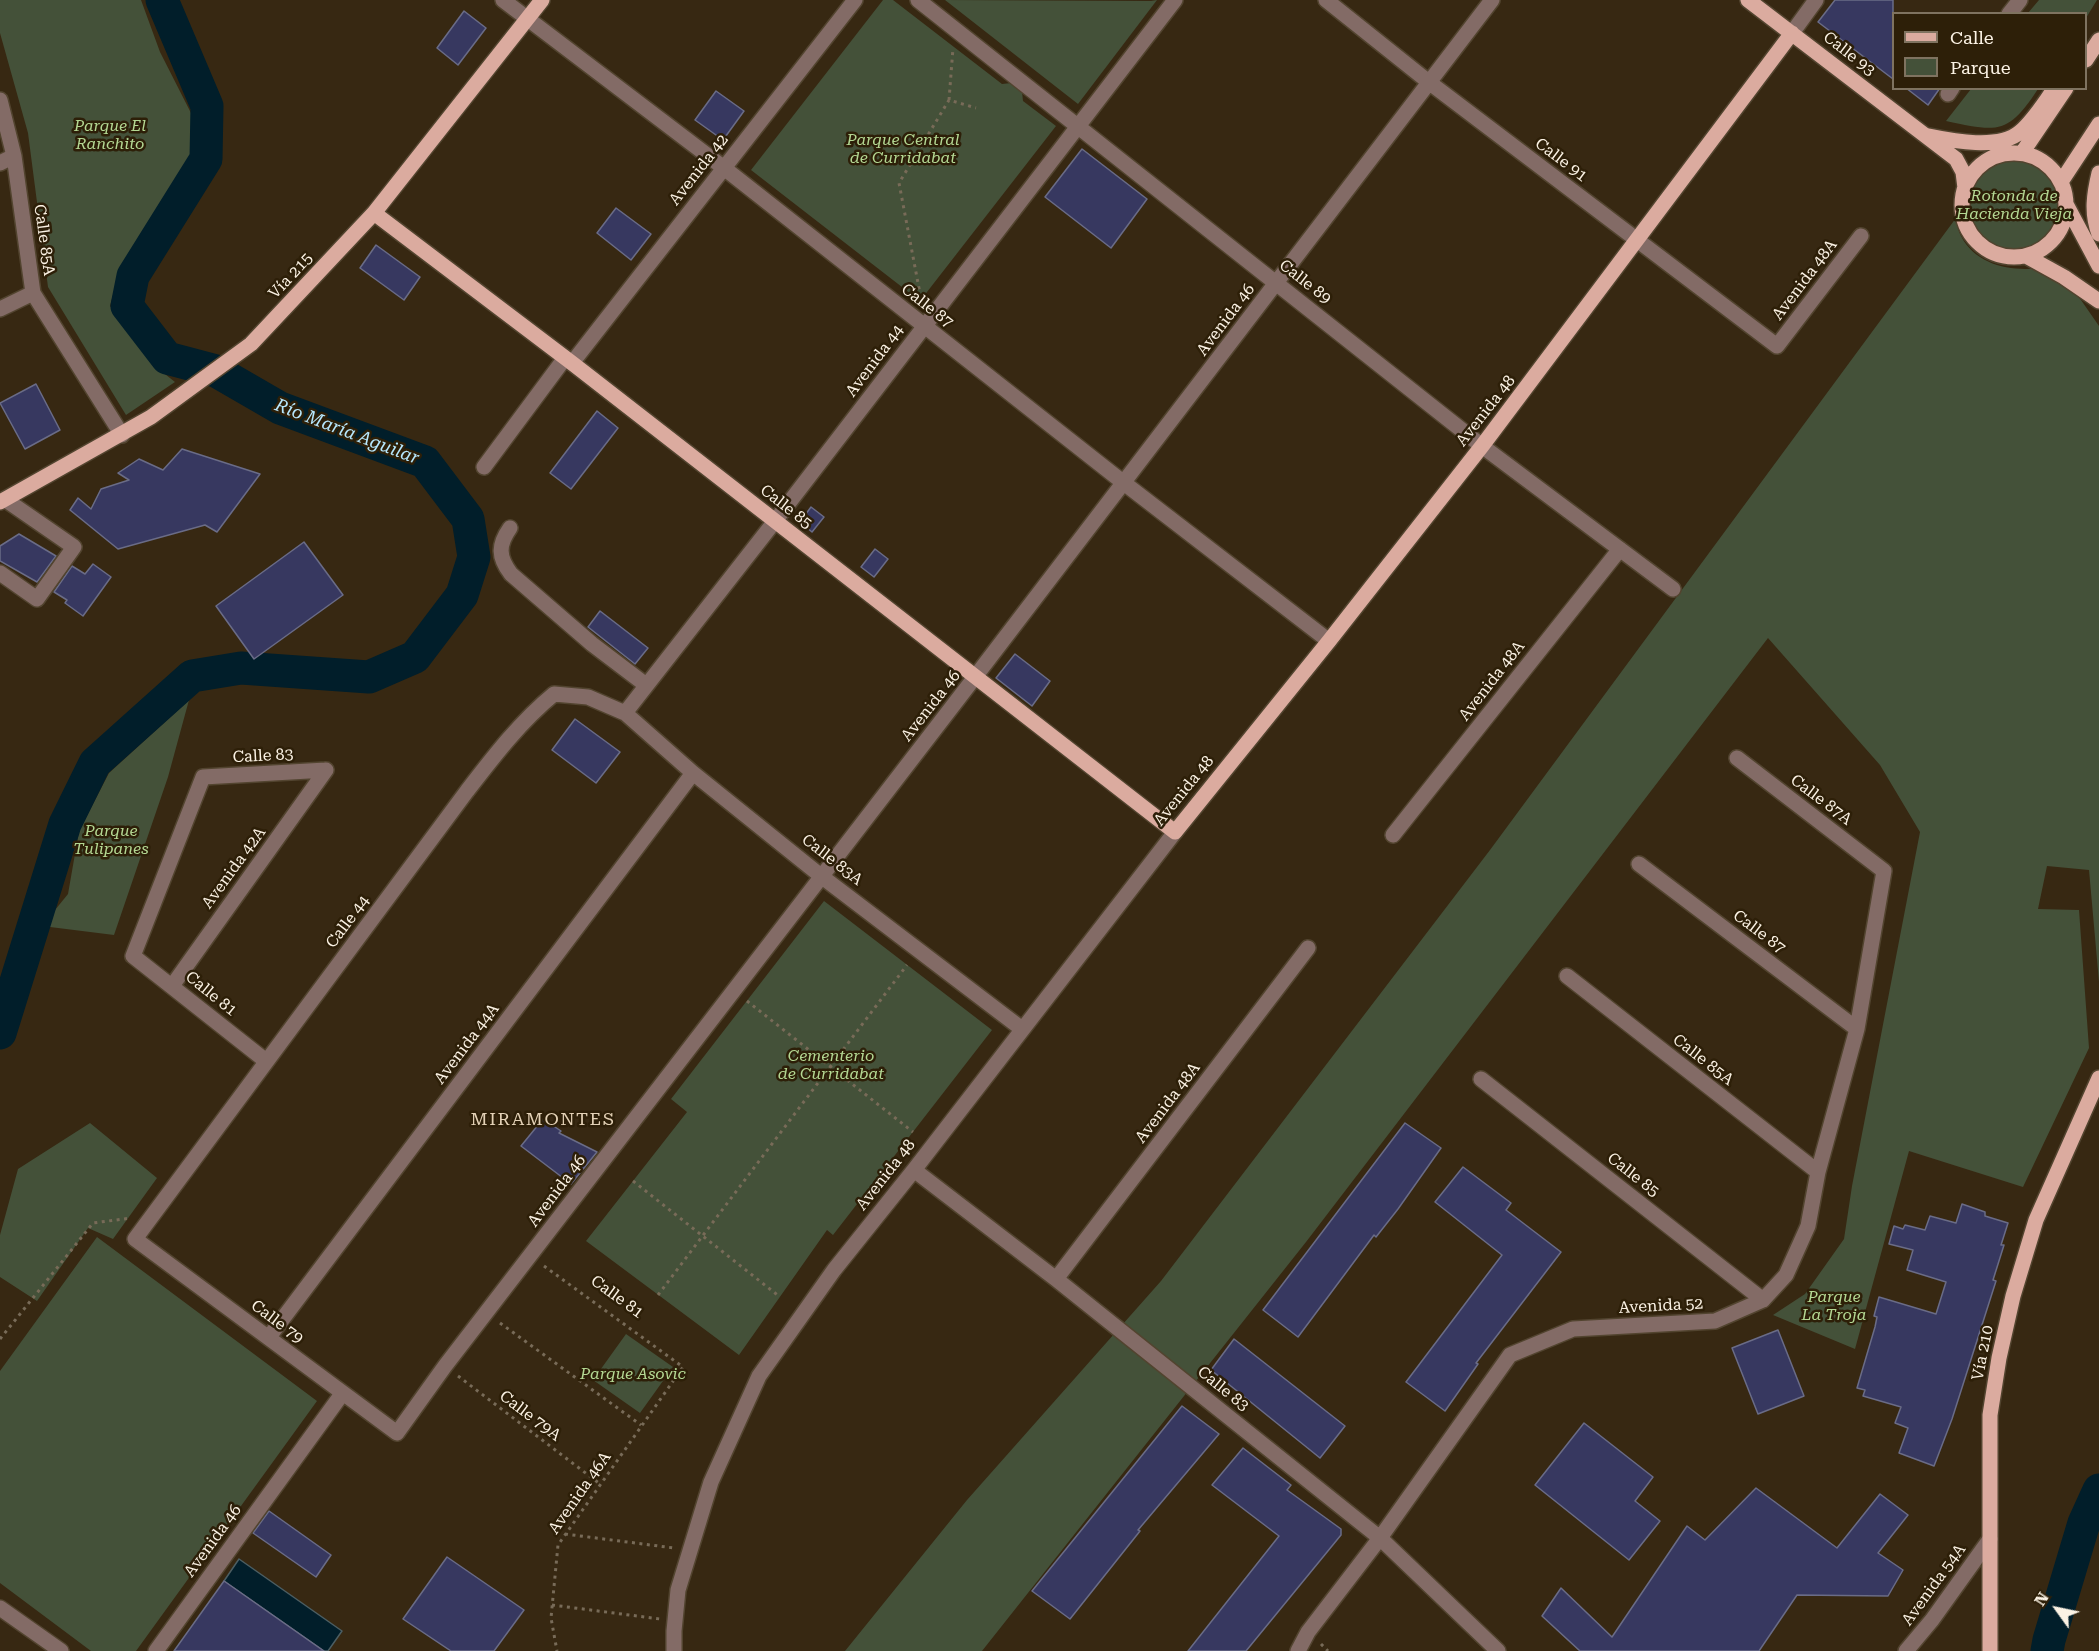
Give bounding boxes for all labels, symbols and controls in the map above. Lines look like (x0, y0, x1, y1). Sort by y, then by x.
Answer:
legend (1892, 12, 2087, 90)
text: Calle (1950, 27, 1994, 48)
street label: Calle 93 (1819, 28, 1879, 80)
text: Parque (1950, 57, 2011, 78)
park label: Parque El Ranchito (74, 116, 146, 154)
park label: Parque Central de Curridabat (846, 130, 960, 168)
street label: Avenida 42 (665, 131, 733, 209)
street label: Calle 91 (1531, 134, 1591, 186)
park label: Rotonda de Hacienda Vieja (1956, 186, 2072, 224)
street label: Calle 85A (29, 203, 59, 277)
street label: Avenida 48A (1768, 236, 1842, 324)
street label: Vía 215 (265, 249, 317, 303)
street label: Calle 89 (1275, 256, 1335, 308)
street label: Calle 87 (897, 280, 957, 332)
street label: Avenida 46 (1193, 280, 1259, 360)
street label: Avenida 44 (842, 321, 908, 401)
street label: Avenida 48 (1452, 372, 1520, 450)
water label: Río María Aguilar (272, 395, 422, 469)
street label: Calle 85 (756, 481, 816, 533)
street label: Avenida 48A (1455, 637, 1529, 725)
street label: Avenida 46 (897, 667, 965, 745)
street label: Calle 83 (232, 745, 294, 767)
street label: Avenida 48 (1150, 752, 1218, 830)
street label: Calle 87A (1786, 771, 1856, 829)
park label: Parque Tulipanes (73, 821, 149, 859)
street label: Avenida 42A (198, 824, 270, 912)
street label: Calle 83A (798, 830, 866, 890)
street label: Calle 44 (322, 892, 374, 952)
street label: Calle 87 (1729, 906, 1789, 958)
street label: Calle 81 (181, 967, 241, 1021)
street label: Avenida 44A (430, 1000, 504, 1088)
street label: Calle 85A (1669, 1030, 1737, 1090)
park label: Cementerio de Curridabat (778, 1046, 884, 1084)
street label: Avenida 48A (1131, 1059, 1205, 1147)
district label: MIRAMONTES (471, 1109, 615, 1131)
street label: Avenida 48 (852, 1136, 920, 1214)
street label: Calle 85 (1603, 1149, 1663, 1201)
street label: Avenida 46 (524, 1151, 590, 1231)
street label: Calle 81 (587, 1271, 647, 1323)
park label: Parque La Troja (1802, 1287, 1866, 1325)
street label: Avenida 52 (1618, 1294, 1704, 1318)
street label: Calle 79 (247, 1296, 307, 1348)
street label: Vía 210 (1968, 1324, 1998, 1382)
street label: Calle 83 (1193, 1362, 1253, 1416)
park label: Parque Asovic (580, 1364, 686, 1384)
street label: Calle 79A (495, 1387, 565, 1445)
street label: Avenida 46A (545, 1448, 615, 1538)
street label: Avenida 46 (180, 1501, 246, 1581)
street label: Avenida 54A (1898, 1541, 1970, 1629)
north arrow (2027, 1579, 2087, 1639)
text: N (2030, 1589, 2053, 1609)

